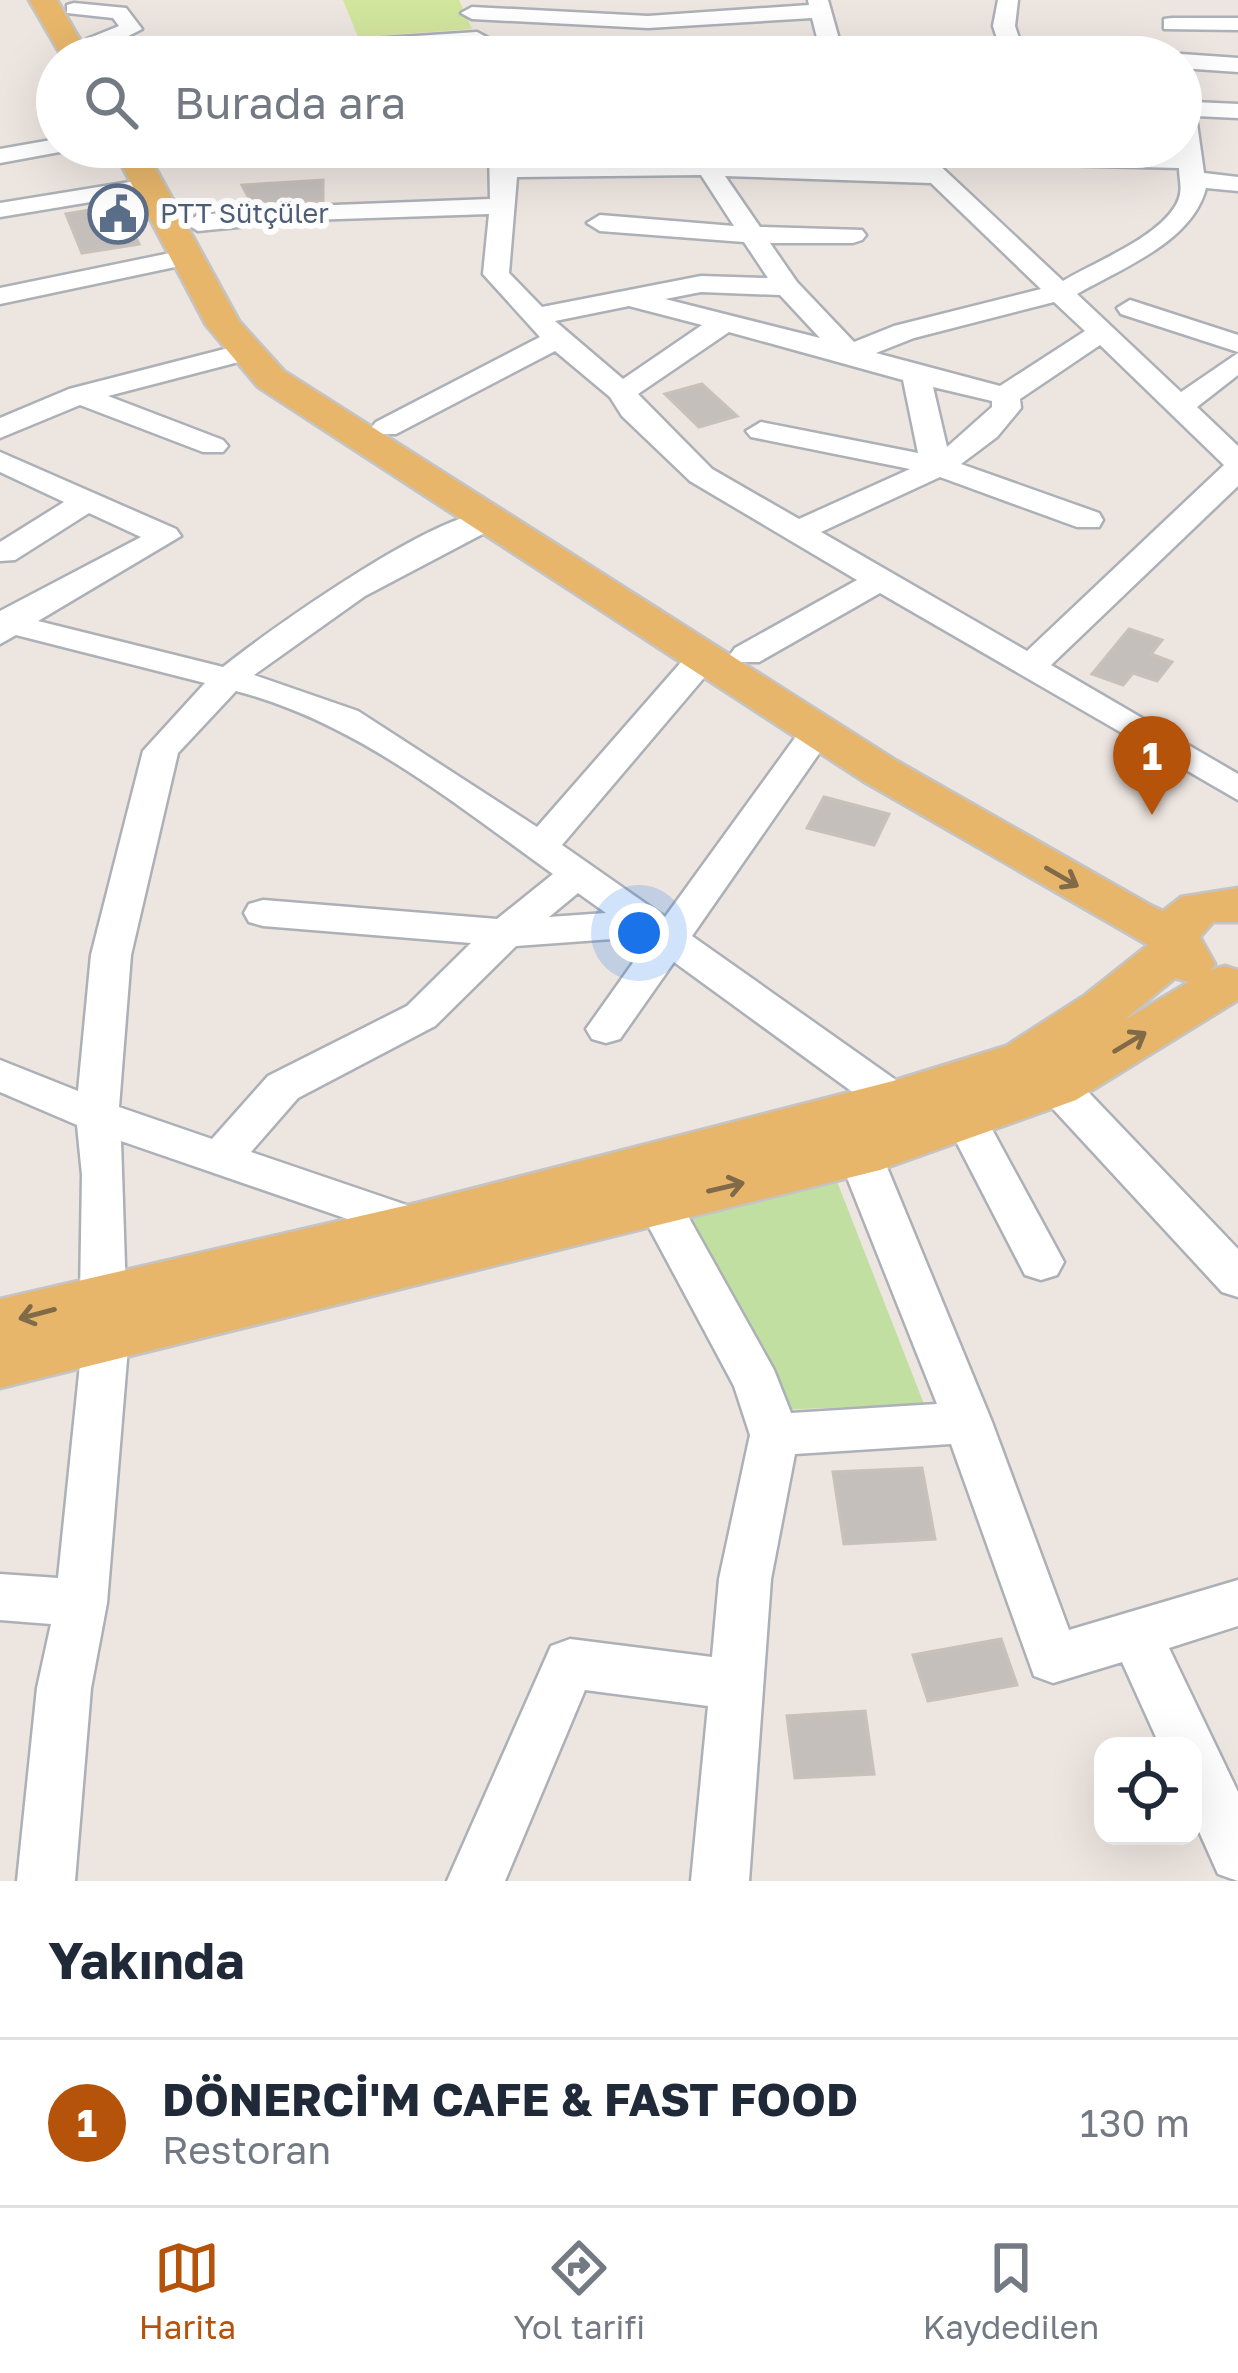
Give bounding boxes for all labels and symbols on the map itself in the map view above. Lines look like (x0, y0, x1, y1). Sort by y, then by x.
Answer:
public building icon: PTT Sütçüler (87, 183, 149, 245)
place label: PTT Sütçüler (160, 197, 329, 229)
pin: 1 (1113, 716, 1191, 815)
one-way arrow (1044, 865, 1079, 889)
your location (609, 903, 669, 963)
one-way arrow (1112, 1030, 1146, 1054)
one-way arrow (706, 1175, 744, 1197)
one-way arrow (19, 1304, 57, 1326)

